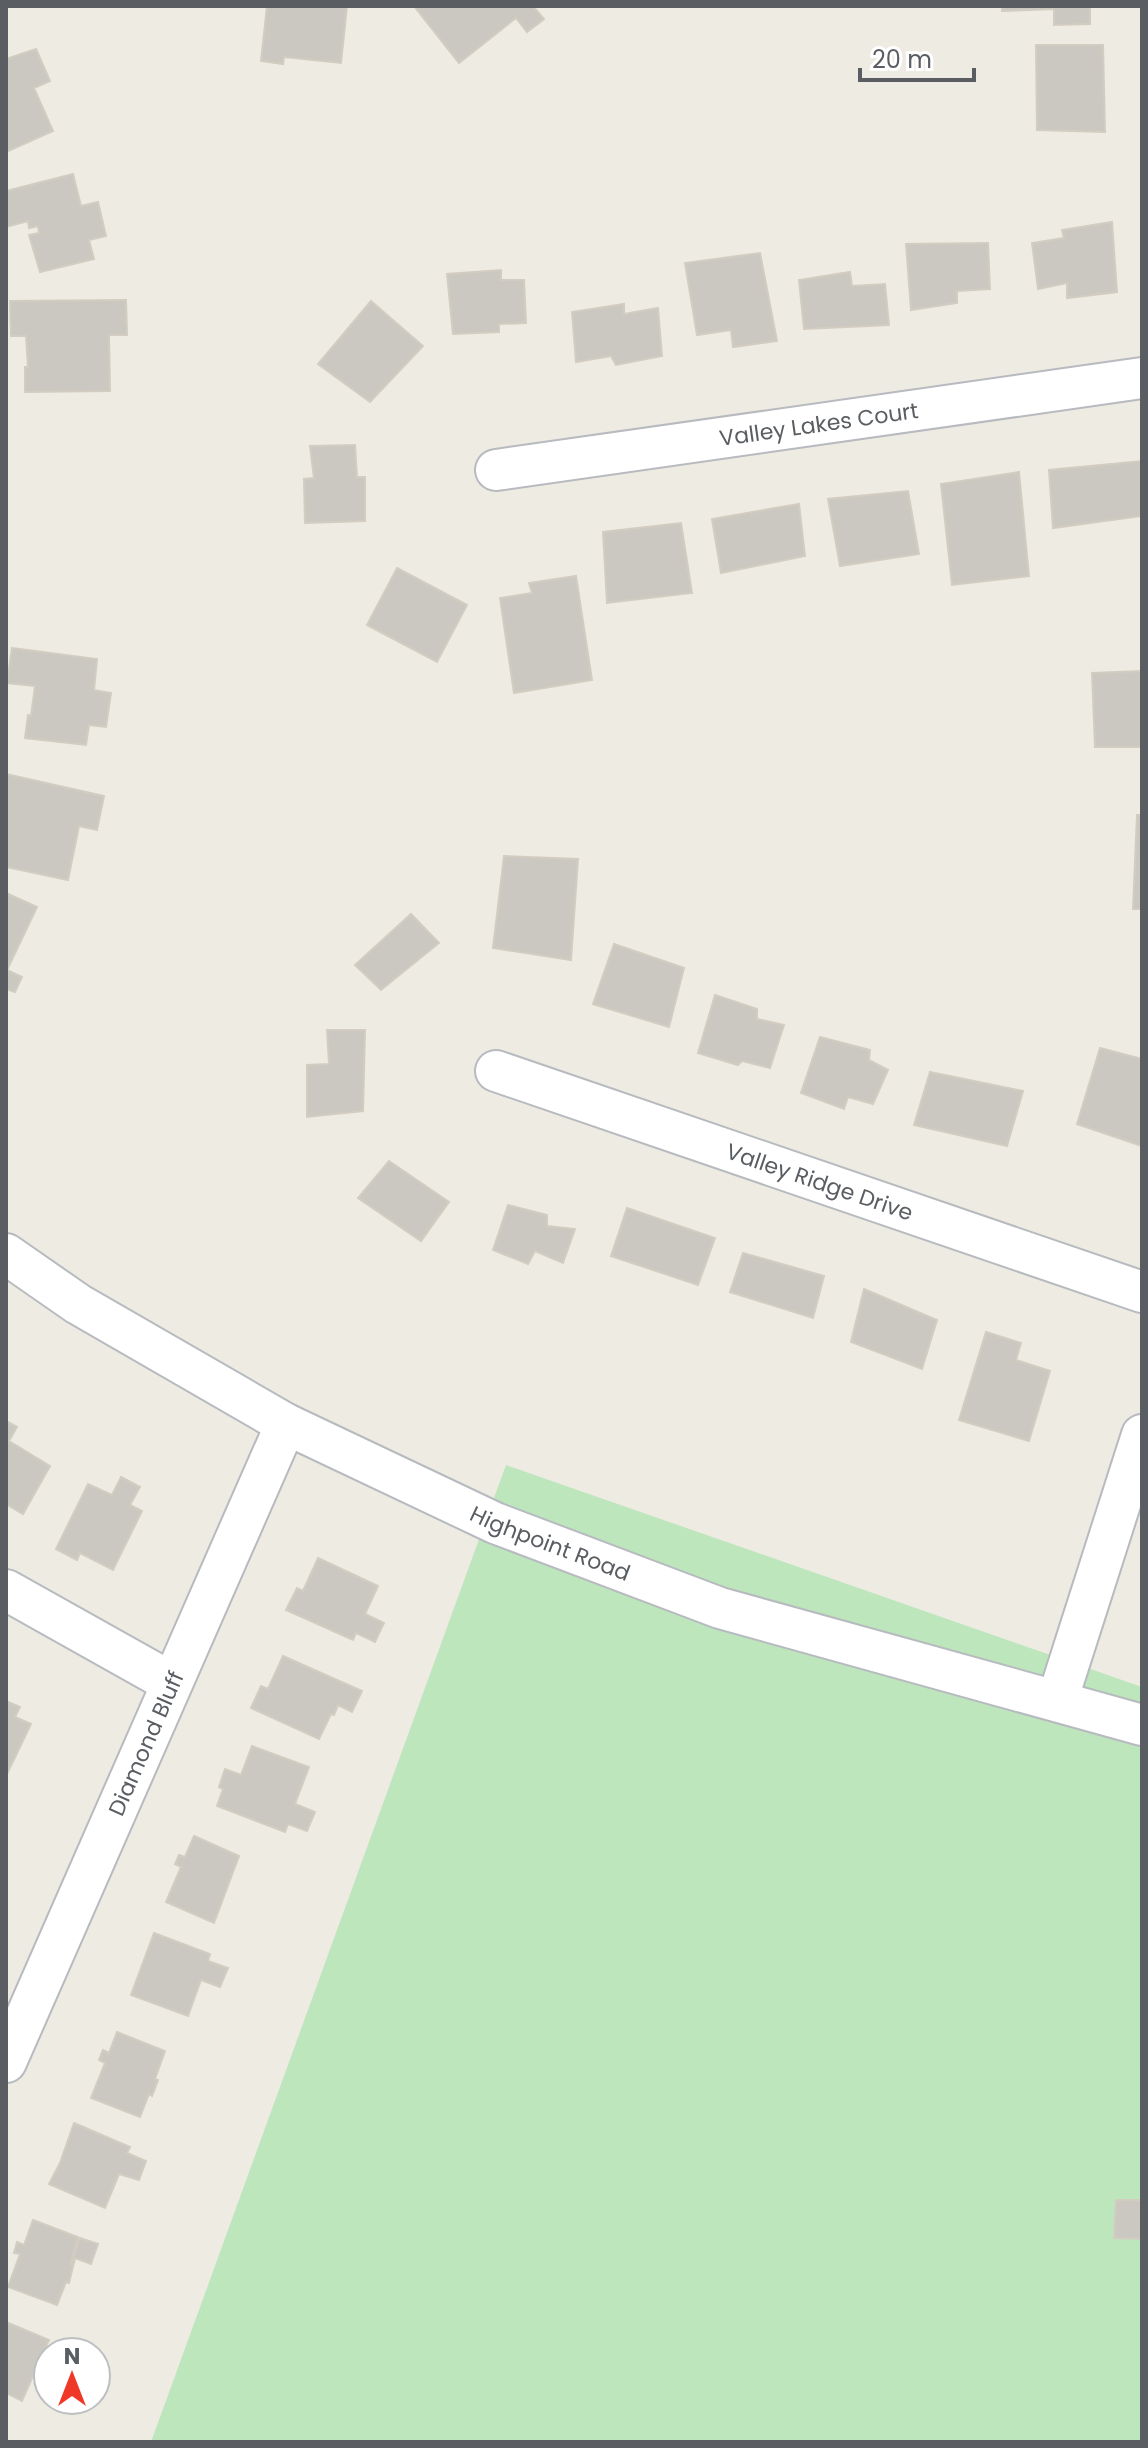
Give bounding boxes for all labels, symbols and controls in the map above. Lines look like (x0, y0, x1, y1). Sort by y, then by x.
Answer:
scale bar (860, 32, 974, 82)
text: 20 m (872, 43, 932, 76)
street label: Valley Lakes Court (717, 395, 920, 454)
street label: Valley Ridge Drive (722, 1136, 917, 1229)
street label: Highpoint Road (465, 1498, 635, 1589)
street label: Diamond Bluff (101, 1666, 192, 1821)
north arrow (32, 2336, 112, 2416)
text: N (64, 2341, 80, 2372)

